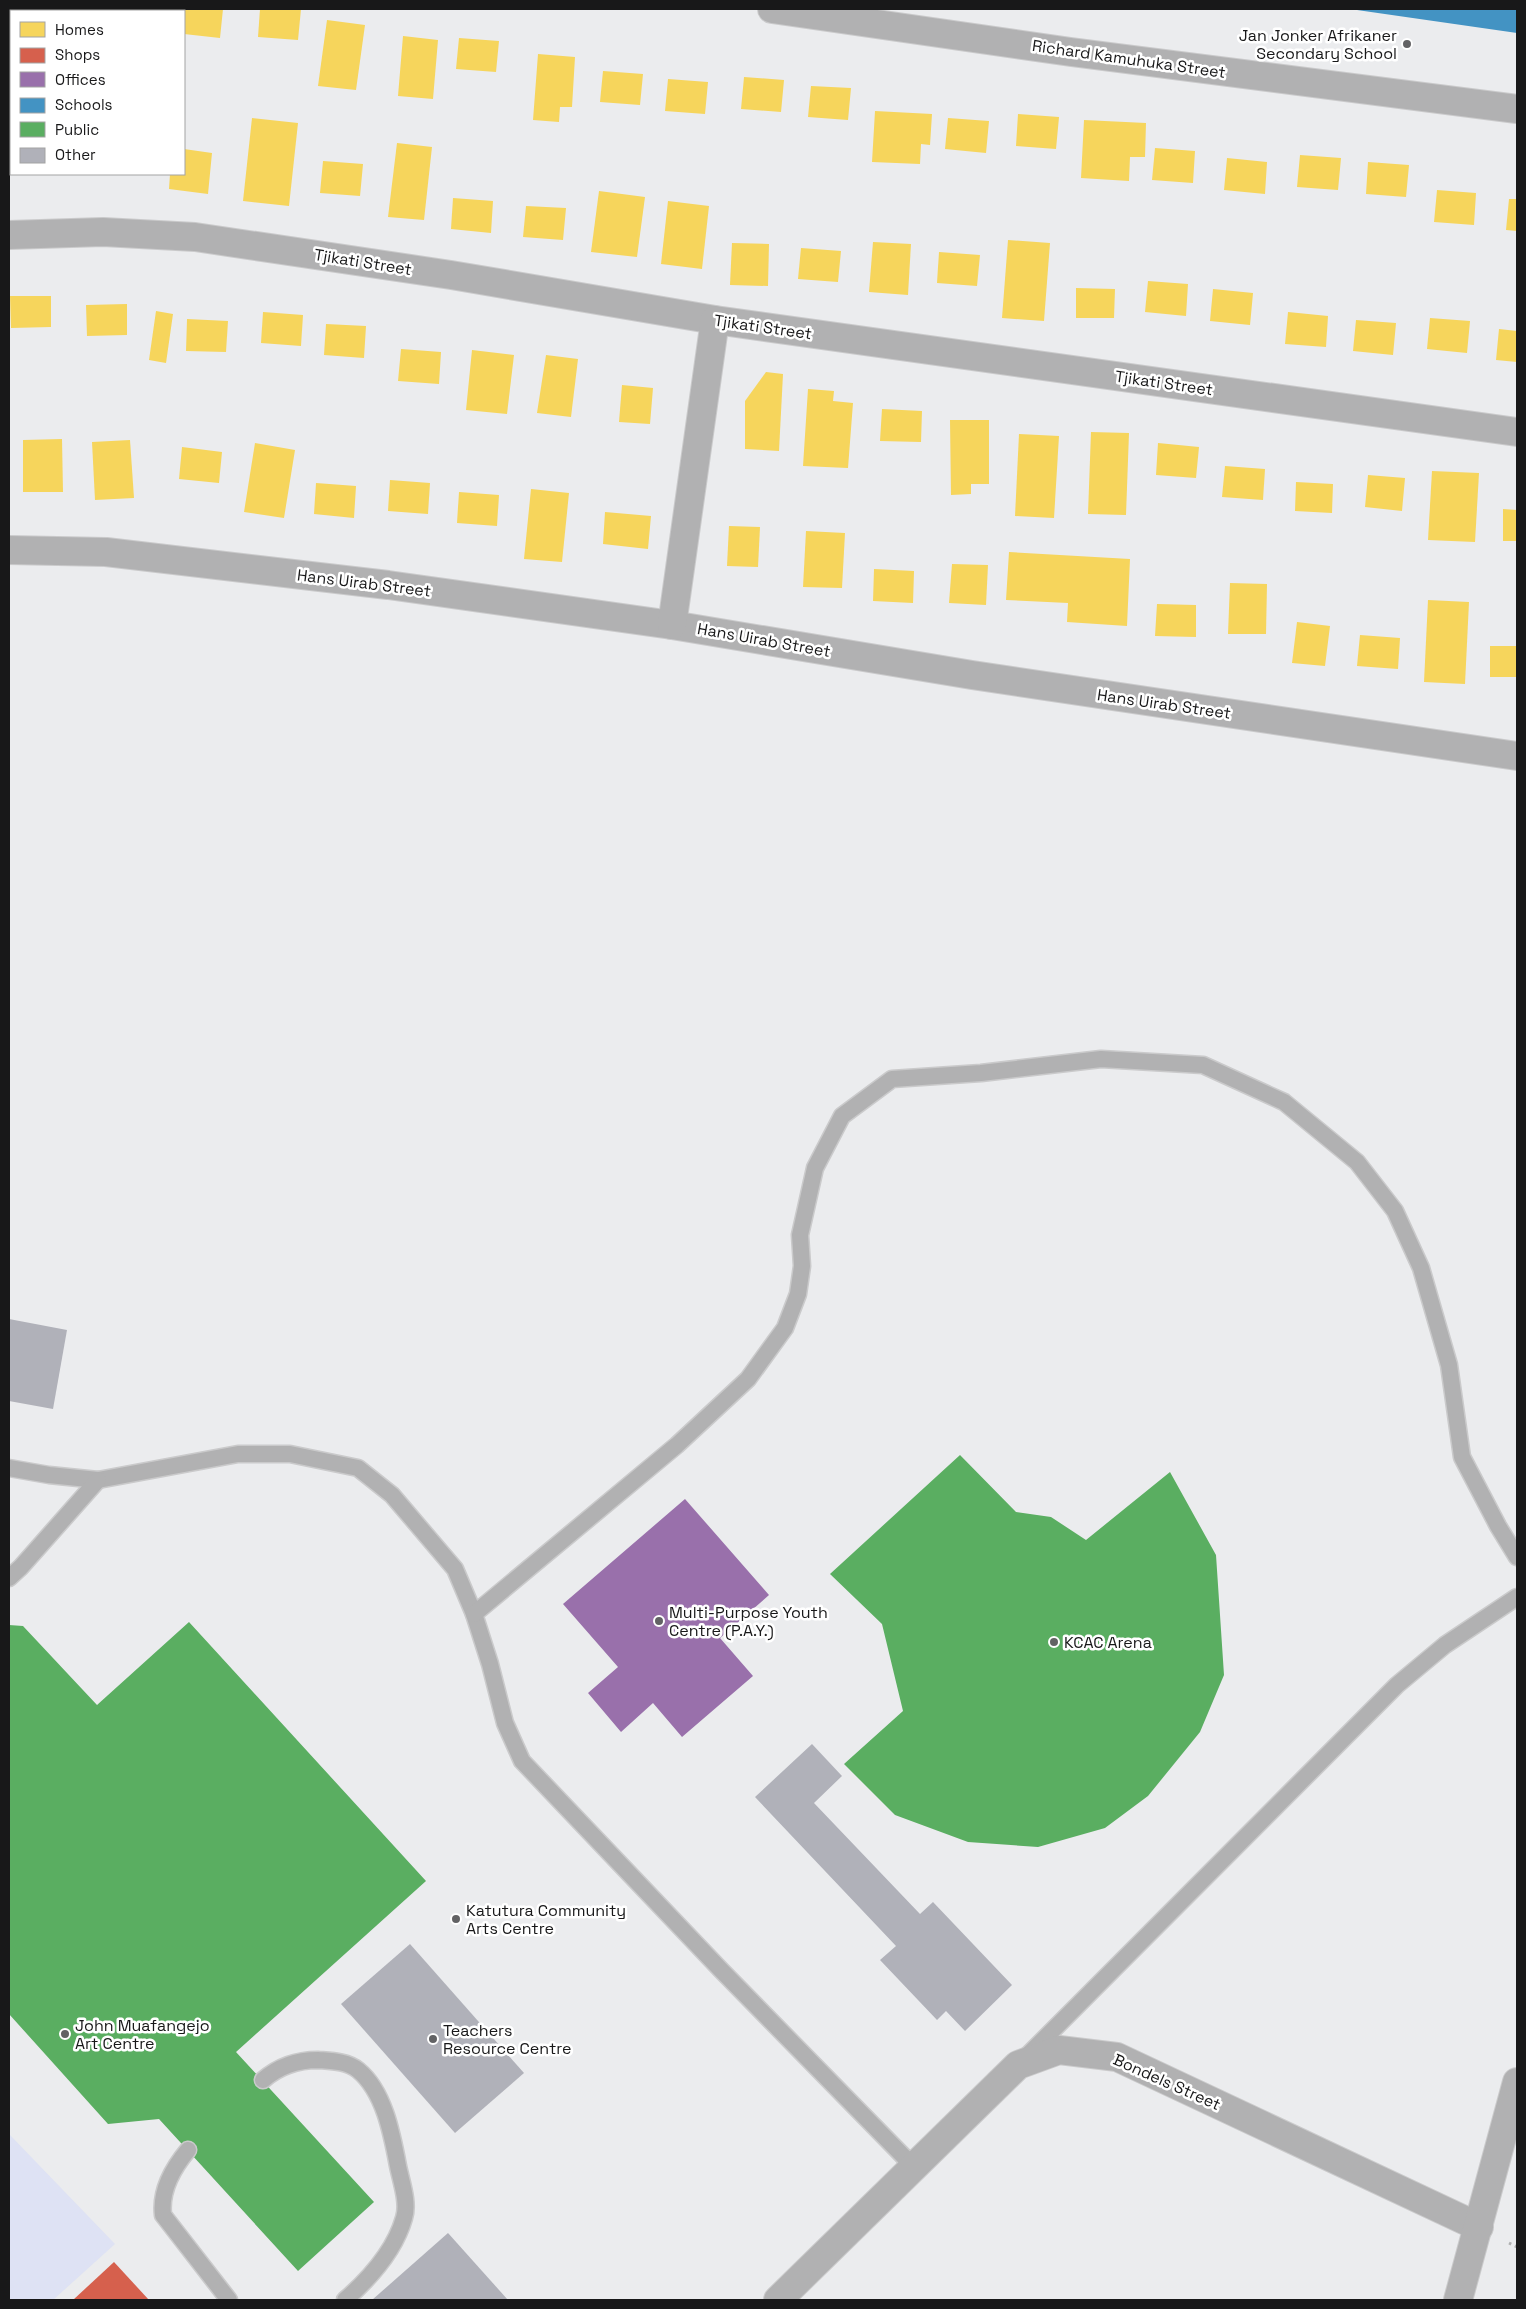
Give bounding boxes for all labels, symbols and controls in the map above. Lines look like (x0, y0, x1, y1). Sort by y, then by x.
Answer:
legend (10, 10, 185, 175)
text: Homes (55, 20, 104, 39)
place label: Jan Jonker Afrikaner Secondary School (1239, 25, 1397, 64)
street label: Richard Kamuhuka Street (1031, 35, 1227, 83)
marker: Jan Jonker Afrikaner Secondary School (1401, 38, 1413, 50)
text: Shops (55, 45, 100, 64)
text: Offices (55, 70, 106, 89)
text: Schools (55, 95, 113, 114)
text: Public (55, 120, 99, 139)
text: Other (55, 145, 96, 164)
street label: Tjikati Street (313, 244, 413, 280)
street label: Tjikati Street (713, 310, 813, 344)
street label: Tjikati Street (1114, 366, 1214, 400)
street label: Hans Uirab Street (296, 564, 432, 602)
street label: Hans Uirab Street (696, 618, 832, 662)
street label: Hans Uirab Street (1096, 684, 1232, 724)
place label: Multi-Purpose Youth Centre (P.A.Y.) (669, 1602, 828, 1641)
marker: Multi-Purpose Youth Centre (P.A.Y.) (653, 1615, 665, 1627)
place label: KCAC Arena (1064, 1632, 1152, 1653)
marker: KCAC Arena (1048, 1636, 1060, 1648)
place label: Katutura Community Arts Centre (466, 1900, 626, 1939)
marker: Katutura Community Arts Centre (450, 1913, 462, 1925)
place label: John Muafangejo Art Centre (75, 2015, 210, 2054)
place label: Teachers Resource Centre (443, 2020, 571, 2059)
marker: John Muafangejo Art Centre (59, 2028, 71, 2040)
marker: Teachers Resource Centre (427, 2033, 439, 2045)
street label: Bondels Street (1110, 2049, 1224, 2115)

